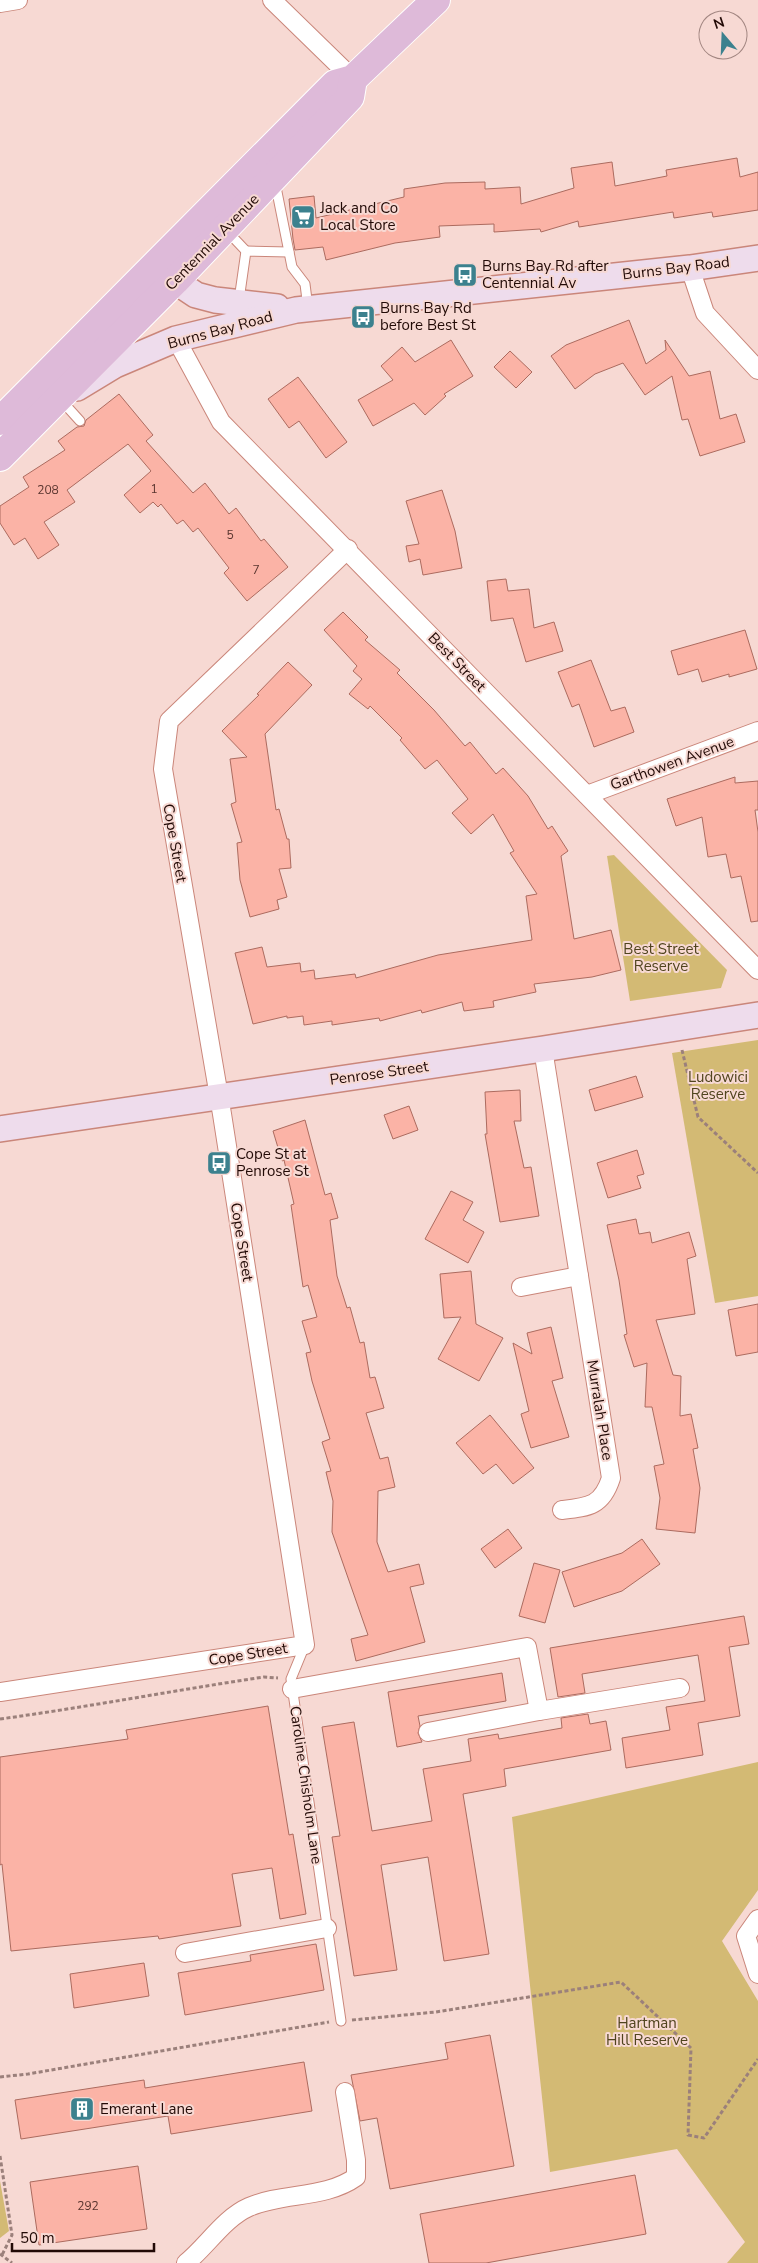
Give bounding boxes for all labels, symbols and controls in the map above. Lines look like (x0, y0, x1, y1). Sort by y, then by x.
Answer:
north arrow (698, 10, 748, 60)
text: N (711, 12, 727, 34)
street label: Centennial Avenue (161, 189, 263, 295)
place label: Jack and Co Local Store (319, 198, 398, 235)
supermarket icon: Jack and Co Local Store (290, 204, 316, 230)
street label: Burns Bay Road (621, 251, 731, 285)
place label: Burns Bay Rd after Centennial Av (482, 256, 609, 293)
bus stop icon: Burns Bay Rd after Centennial Av (452, 262, 478, 288)
place label: Burns Bay Rd before Best St (380, 298, 477, 335)
bus stop icon: Burns Bay Rd before Best St (350, 304, 376, 330)
street label: Burns Bay Road (165, 306, 275, 354)
house number: 1 (150, 481, 158, 497)
house number: 208 (37, 482, 59, 498)
house number: 5 (226, 527, 234, 543)
house number: 7 (252, 562, 260, 578)
street label: Best Street (424, 628, 491, 697)
street label: Garthowen Avenue (607, 731, 737, 795)
street label: Cope Street (158, 802, 192, 885)
park label: Best Street Reserve (623, 939, 699, 976)
street label: Penrose Street (328, 1056, 430, 1090)
park label: Ludowici Reserve (688, 1067, 748, 1104)
place label: Cope St at Penrose St (236, 1144, 310, 1181)
bus stop icon: Cope St at Penrose St (206, 1150, 232, 1176)
street label: Cope Street (226, 1201, 258, 1284)
street label: Murralah Place (582, 1358, 618, 1462)
street label: Cope Street (207, 1638, 290, 1670)
street label: Caroline Chisholm Lane (285, 1705, 327, 1865)
park label: Hartman Hill Reserve (606, 2013, 688, 2050)
building icon: Emerant Lane (69, 2096, 95, 2122)
place label: Emerant Lane (100, 2099, 193, 2119)
house number: 292 (77, 2198, 99, 2214)
scale bar (12, 2220, 155, 2252)
text: 50 m (20, 2228, 55, 2248)

